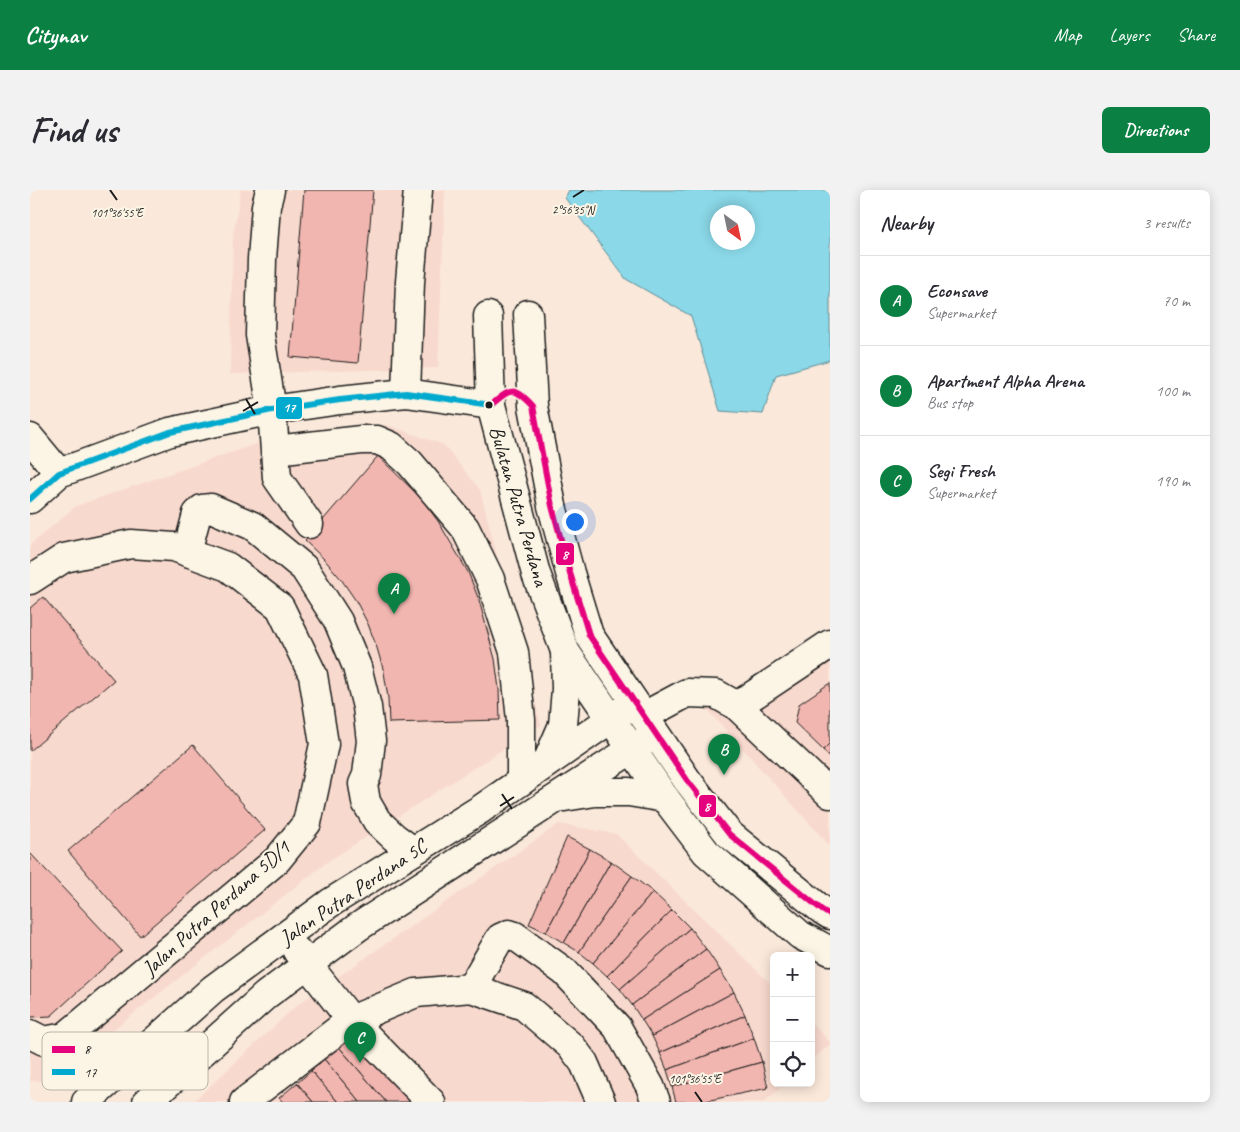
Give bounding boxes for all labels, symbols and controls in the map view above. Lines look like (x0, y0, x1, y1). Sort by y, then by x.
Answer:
text: Citynav (25, 20, 86, 50)
text: Map (1054, 24, 1082, 46)
text: Layers (1110, 24, 1149, 46)
text: Share (1177, 24, 1215, 46)
button: Directions (1102, 107, 1210, 153)
text: Find us (30, 108, 117, 153)
text: 2°56'35"N (552, 202, 596, 218)
text: 101°36'55"E (91, 205, 145, 221)
north arrow (710, 205, 755, 250)
text: Nearby (880, 210, 933, 236)
text: 3 results (1143, 213, 1190, 233)
text: Econsave (927, 279, 987, 303)
text: A (892, 291, 900, 311)
text: 70 m (1163, 291, 1190, 311)
text: Supermarket (927, 303, 995, 323)
text: Apartment Alpha Arena (927, 369, 1084, 393)
text: B (892, 381, 900, 401)
text: 100 m (1156, 381, 1190, 401)
text: Bus stop (927, 393, 973, 413)
line badge: 17 (275, 396, 303, 420)
text: 17 (283, 399, 297, 416)
unlabelled marker (484, 400, 494, 410)
street label: Bulatan Putra Perdana (484, 423, 555, 590)
text: Segi Fresh (927, 459, 995, 483)
text: C (892, 471, 900, 491)
text: 190 m (1156, 471, 1190, 491)
text: Supermarket (927, 483, 995, 503)
your location (562, 509, 588, 535)
line badge: 8 (555, 542, 575, 566)
text: 8 (562, 546, 570, 563)
pin: A (378, 573, 410, 614)
pin: B (708, 734, 740, 775)
line badge: 8 (698, 794, 717, 818)
text: 8 (704, 798, 712, 815)
street label: Jalan Putra Perdana 5C (274, 832, 433, 951)
street label: Jalan Putra Perdana 5D/1 (136, 834, 297, 982)
map controls (770, 952, 815, 1087)
button: + (770, 952, 815, 997)
button: − (770, 997, 815, 1042)
pin: C (344, 1022, 376, 1063)
legend (42, 1032, 208, 1090)
text: 8 (84, 1041, 92, 1058)
button: locate (770, 1042, 815, 1087)
text: 17 (84, 1064, 97, 1081)
text: 101°36'55"E (669, 1071, 723, 1087)

